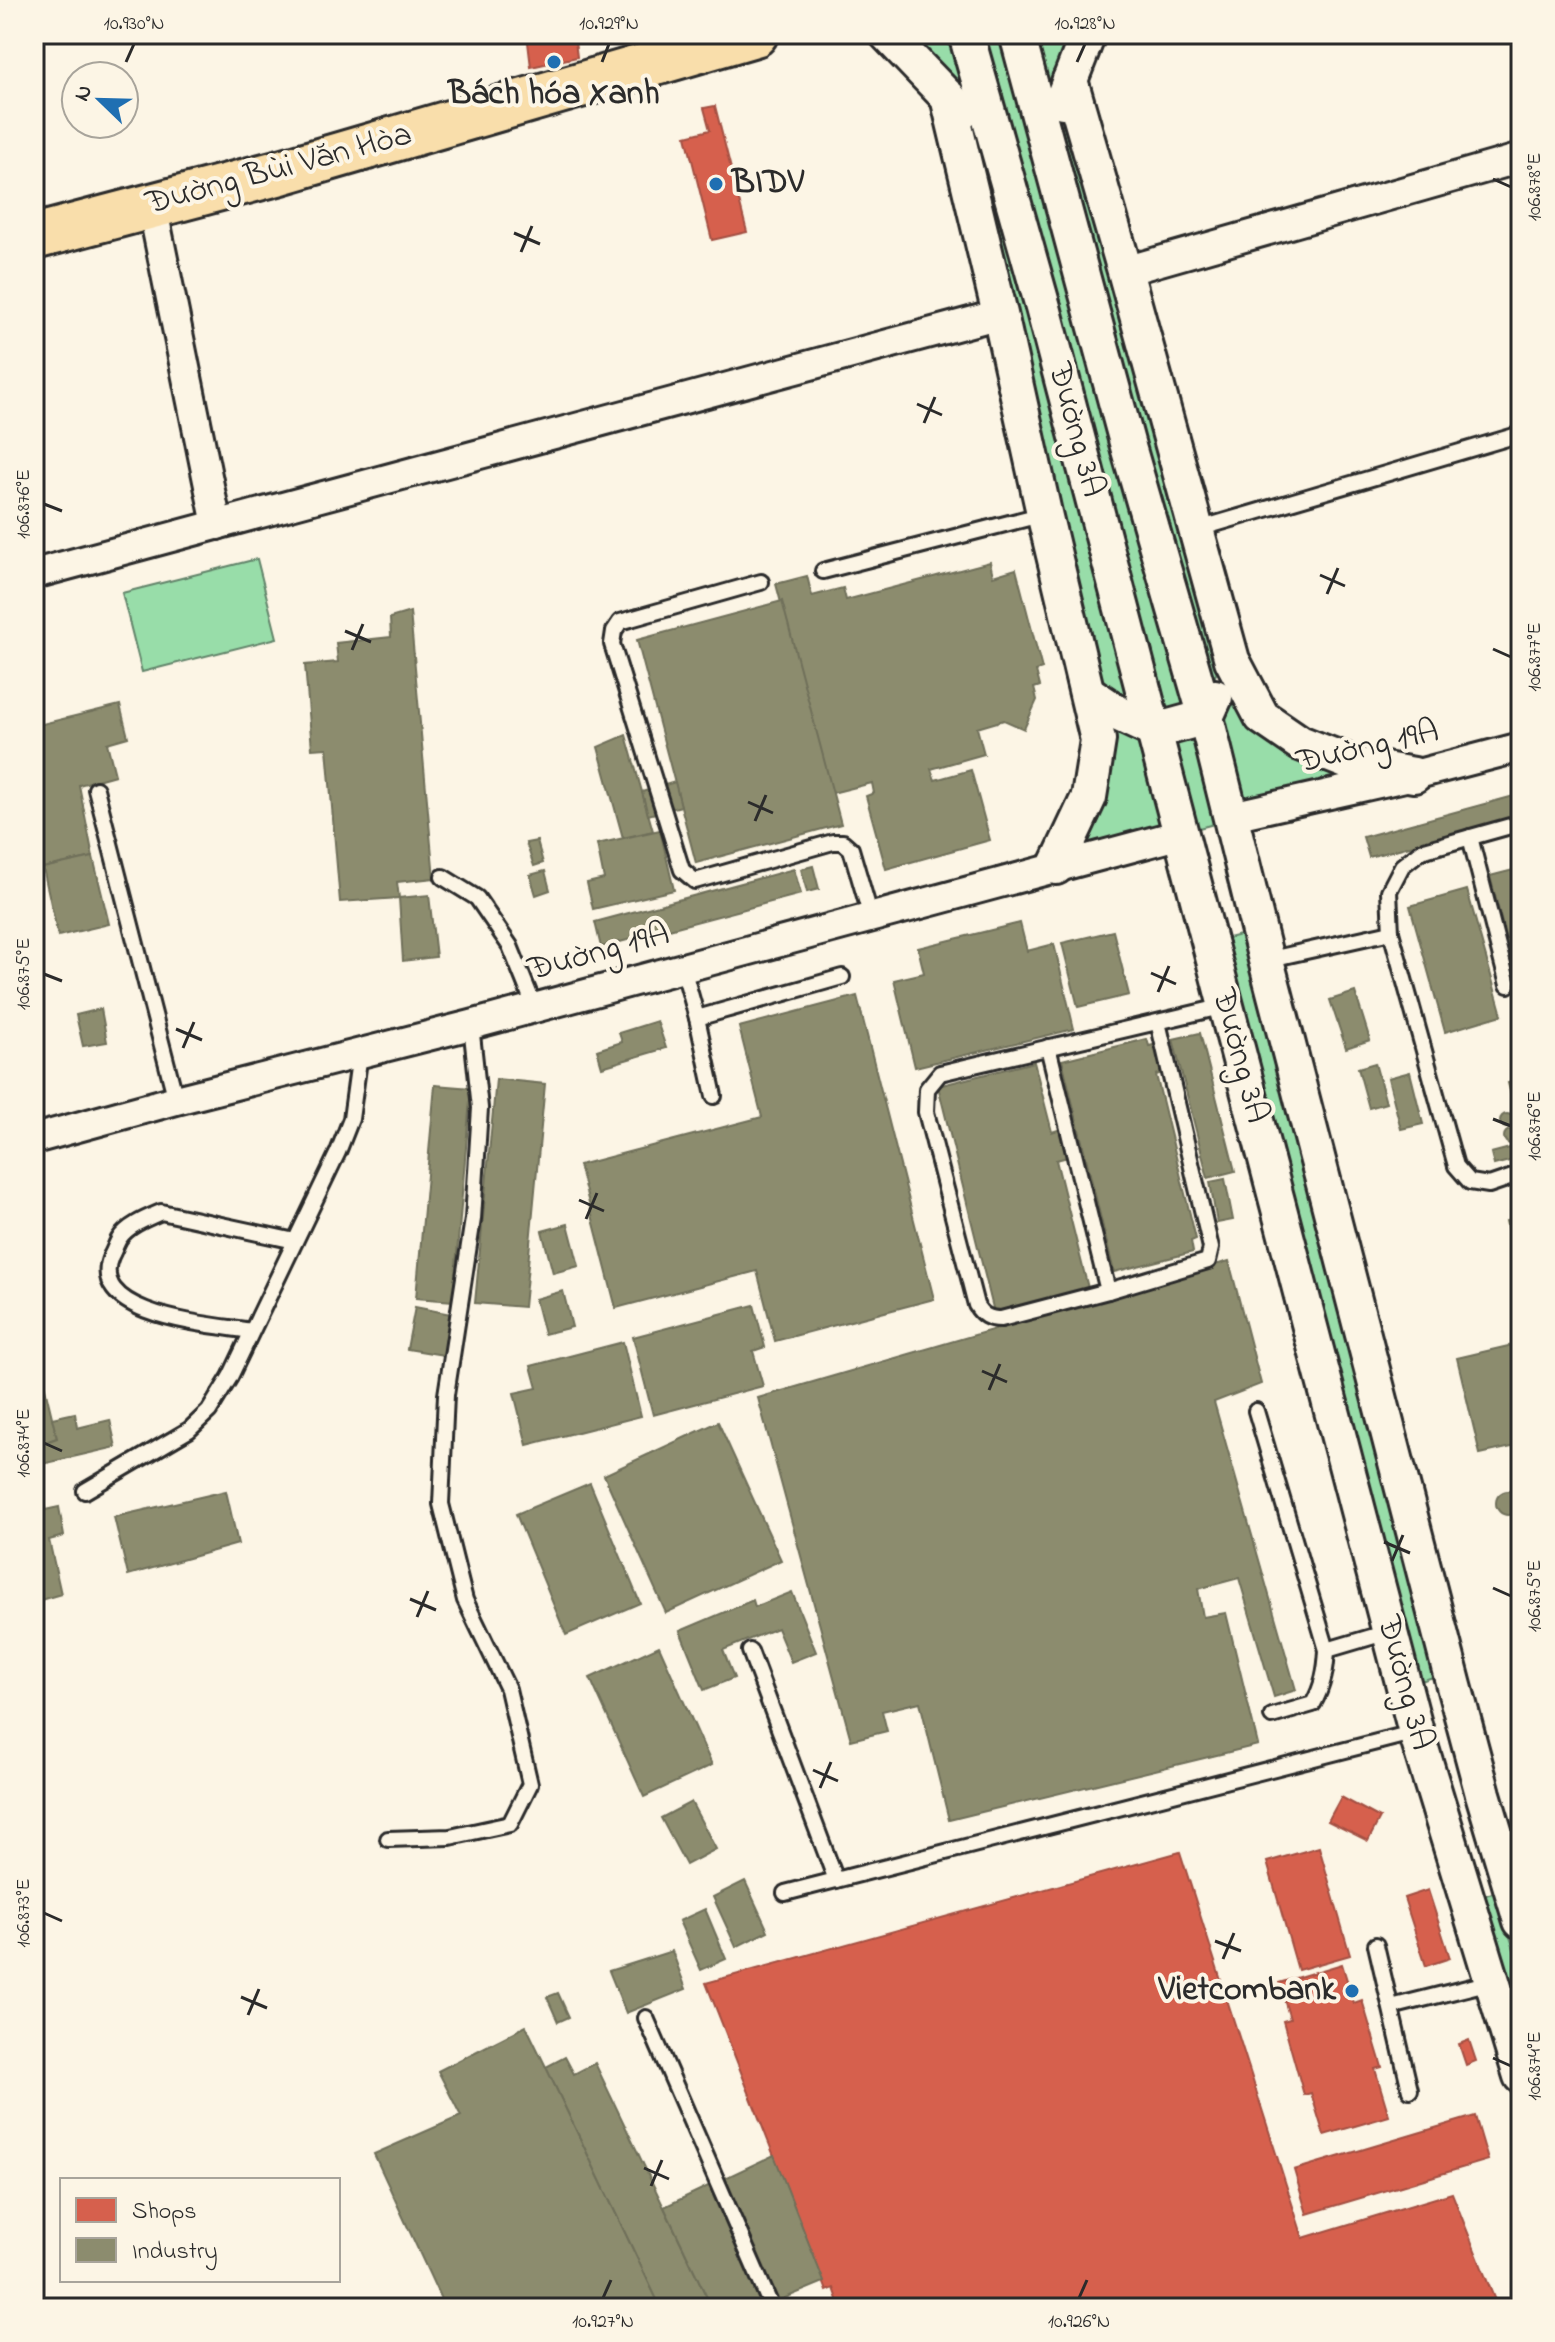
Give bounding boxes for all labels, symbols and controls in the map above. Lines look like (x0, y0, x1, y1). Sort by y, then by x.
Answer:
text: 10.930°N (104, 10, 164, 39)
text: 10.929°N (579, 10, 639, 39)
text: 10.928°N (1054, 10, 1116, 39)
marker: Bách hóa Xanh (545, 53, 563, 71)
north arrow (60, 60, 140, 140)
place label: Bách hóa Xanh (446, 70, 660, 120)
text: N (67, 80, 102, 106)
street label: Đường Bùi Văn Hòa (139, 110, 418, 230)
text: 106.878°E (1521, 153, 1550, 221)
place label: BIDV (730, 159, 805, 209)
marker: BIDV (707, 175, 725, 193)
street label: Đường 3A (1033, 356, 1117, 503)
text: 106.876°E (10, 469, 39, 539)
text: 106.877°E (1521, 622, 1550, 692)
street label: Đường 19A (1291, 707, 1444, 789)
street label: Đường 19A (522, 910, 675, 996)
text: 106.875°E (10, 938, 39, 1010)
street label: Đường 3A (1197, 982, 1281, 1129)
text: 106.876°E (1521, 1091, 1550, 1161)
text: 106.874°E (10, 1408, 39, 1478)
text: 106.875°E (1521, 1560, 1550, 1632)
street label: Đường 3A (1362, 1609, 1446, 1756)
text: 106.873°E (10, 1878, 39, 1948)
place label: Vietcombank (1157, 1966, 1337, 2016)
marker: Vietcombank (1343, 1982, 1361, 2000)
text: 106.874°E (1521, 2031, 1550, 2101)
legend (60, 2178, 340, 2282)
text: Shops (132, 2195, 197, 2230)
text: Industry (132, 2235, 218, 2271)
text: 10.927°N (572, 2308, 634, 2337)
text: 10.926°N (1048, 2308, 1110, 2337)

